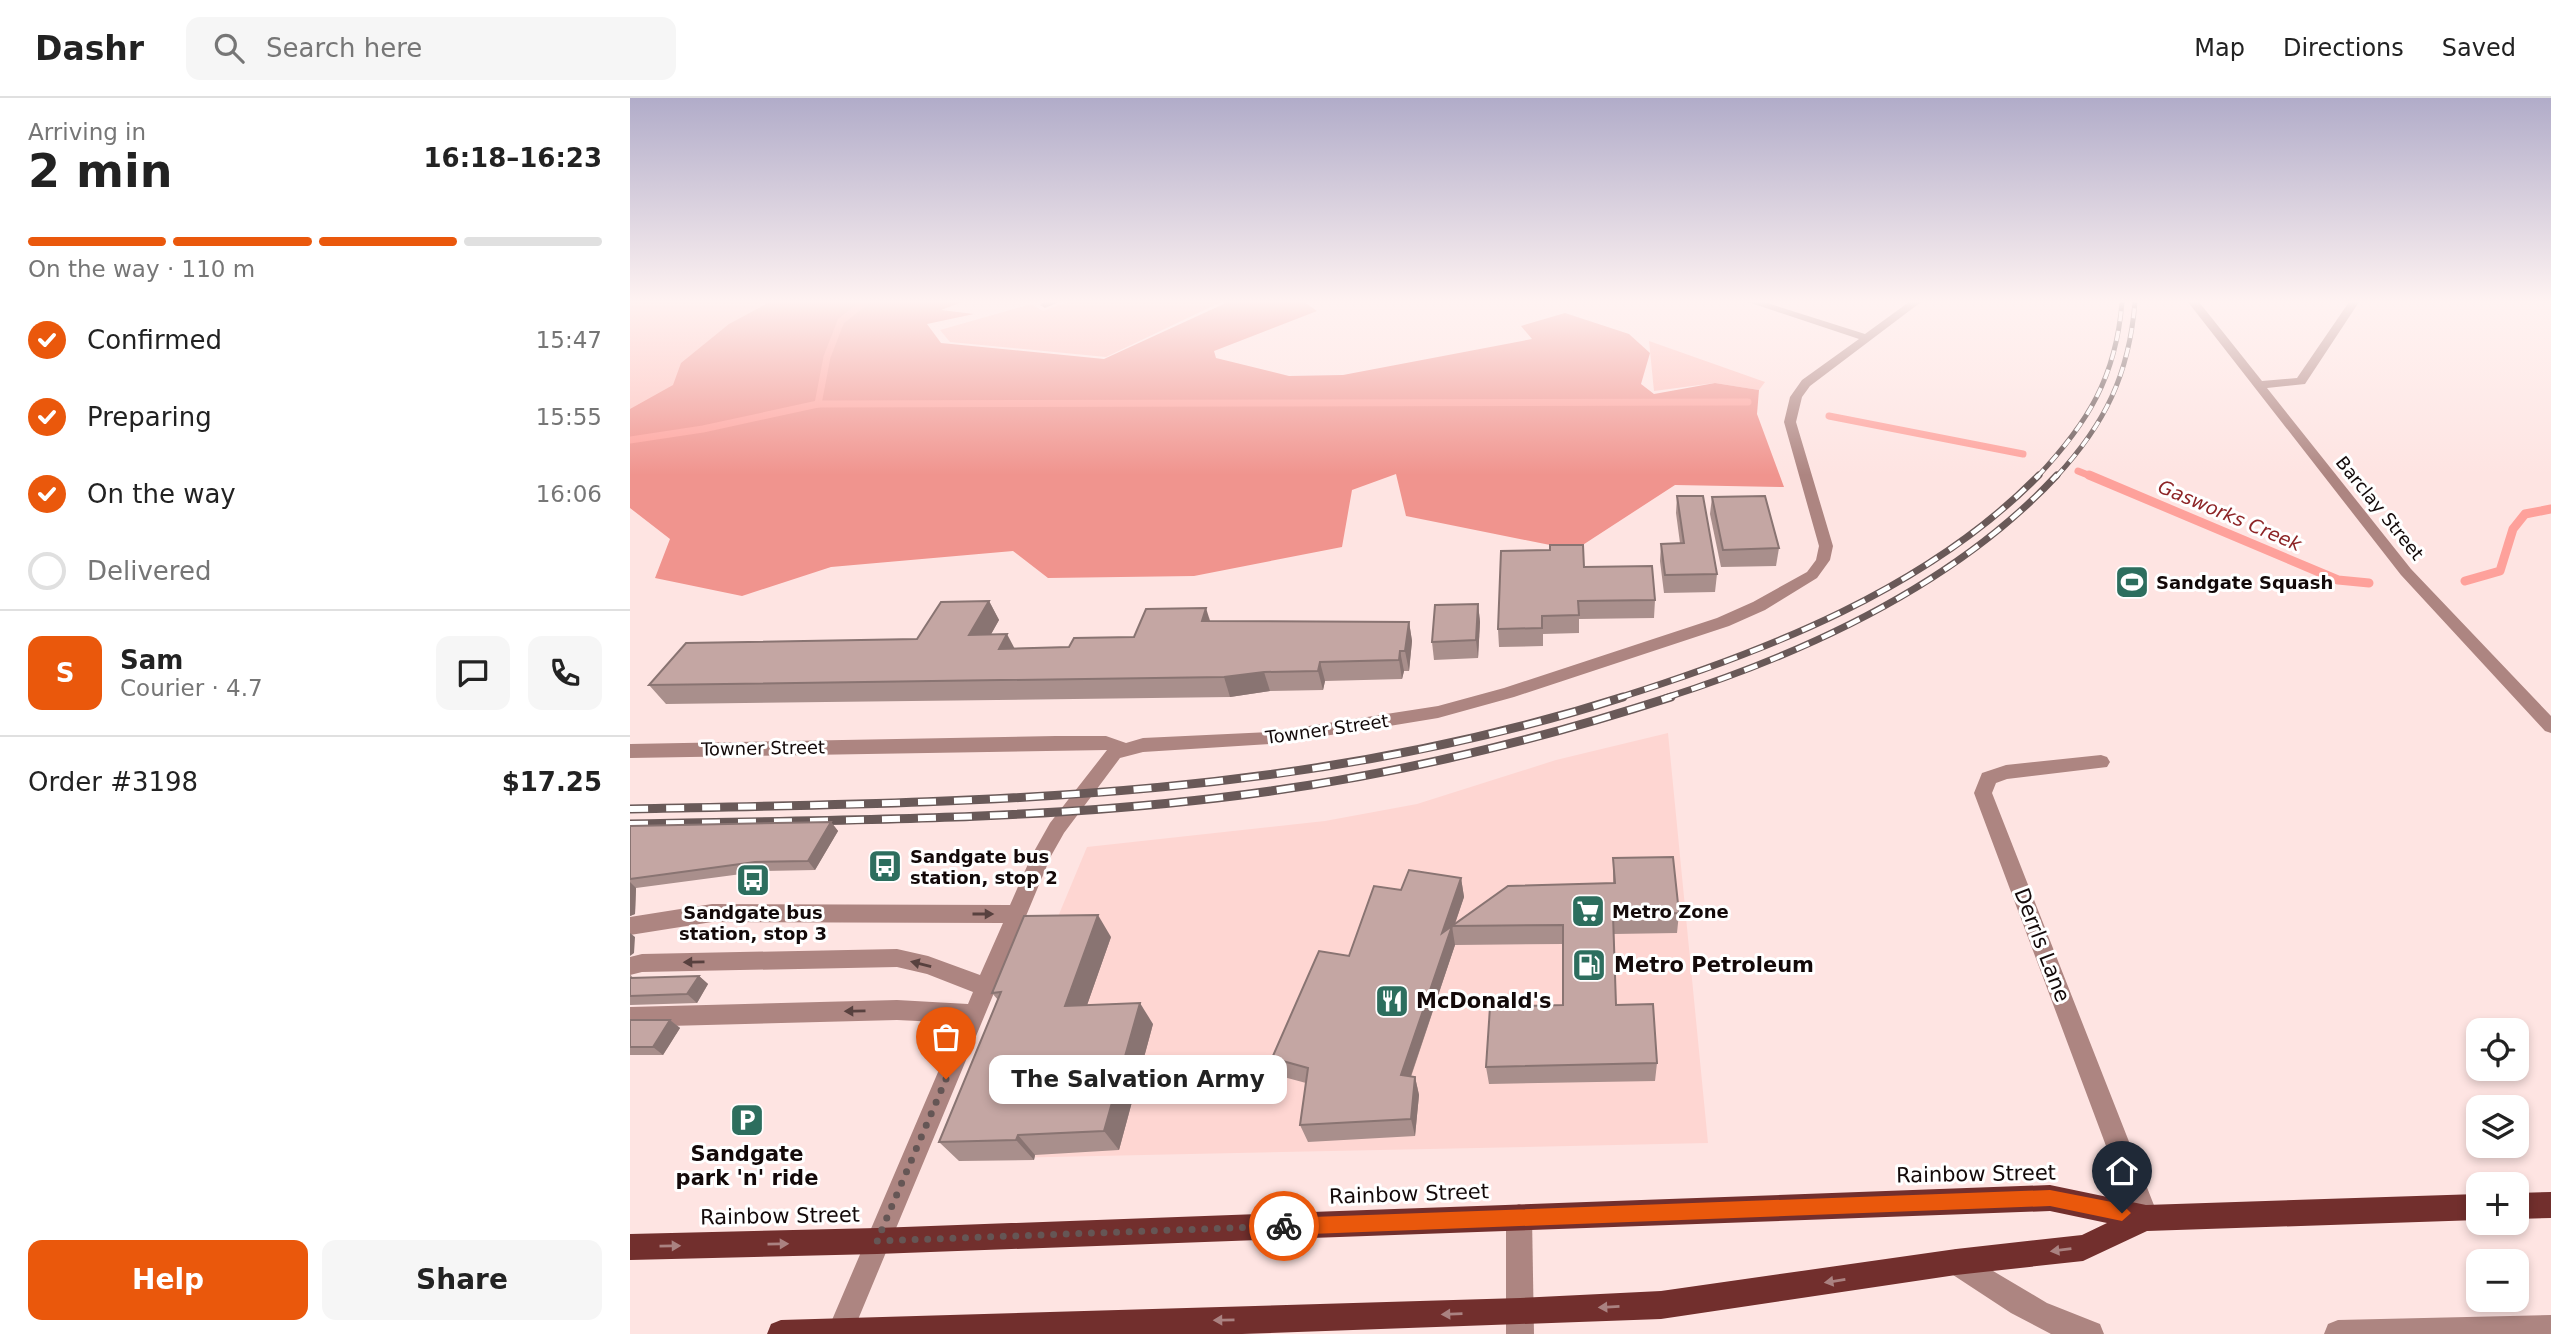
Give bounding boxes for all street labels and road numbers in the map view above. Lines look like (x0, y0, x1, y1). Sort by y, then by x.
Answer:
street label: Barclay Street (2332, 452, 2428, 564)
street label: Towner Street (1263, 710, 1390, 748)
street label: Towner Street (700, 736, 825, 760)
street label: Derrls Lane (2009, 885, 2075, 1005)
street label: Rainbow Street (1896, 1161, 2056, 1187)
street label: Rainbow Street (1329, 1179, 1489, 1209)
street label: Rainbow Street (700, 1203, 860, 1229)

